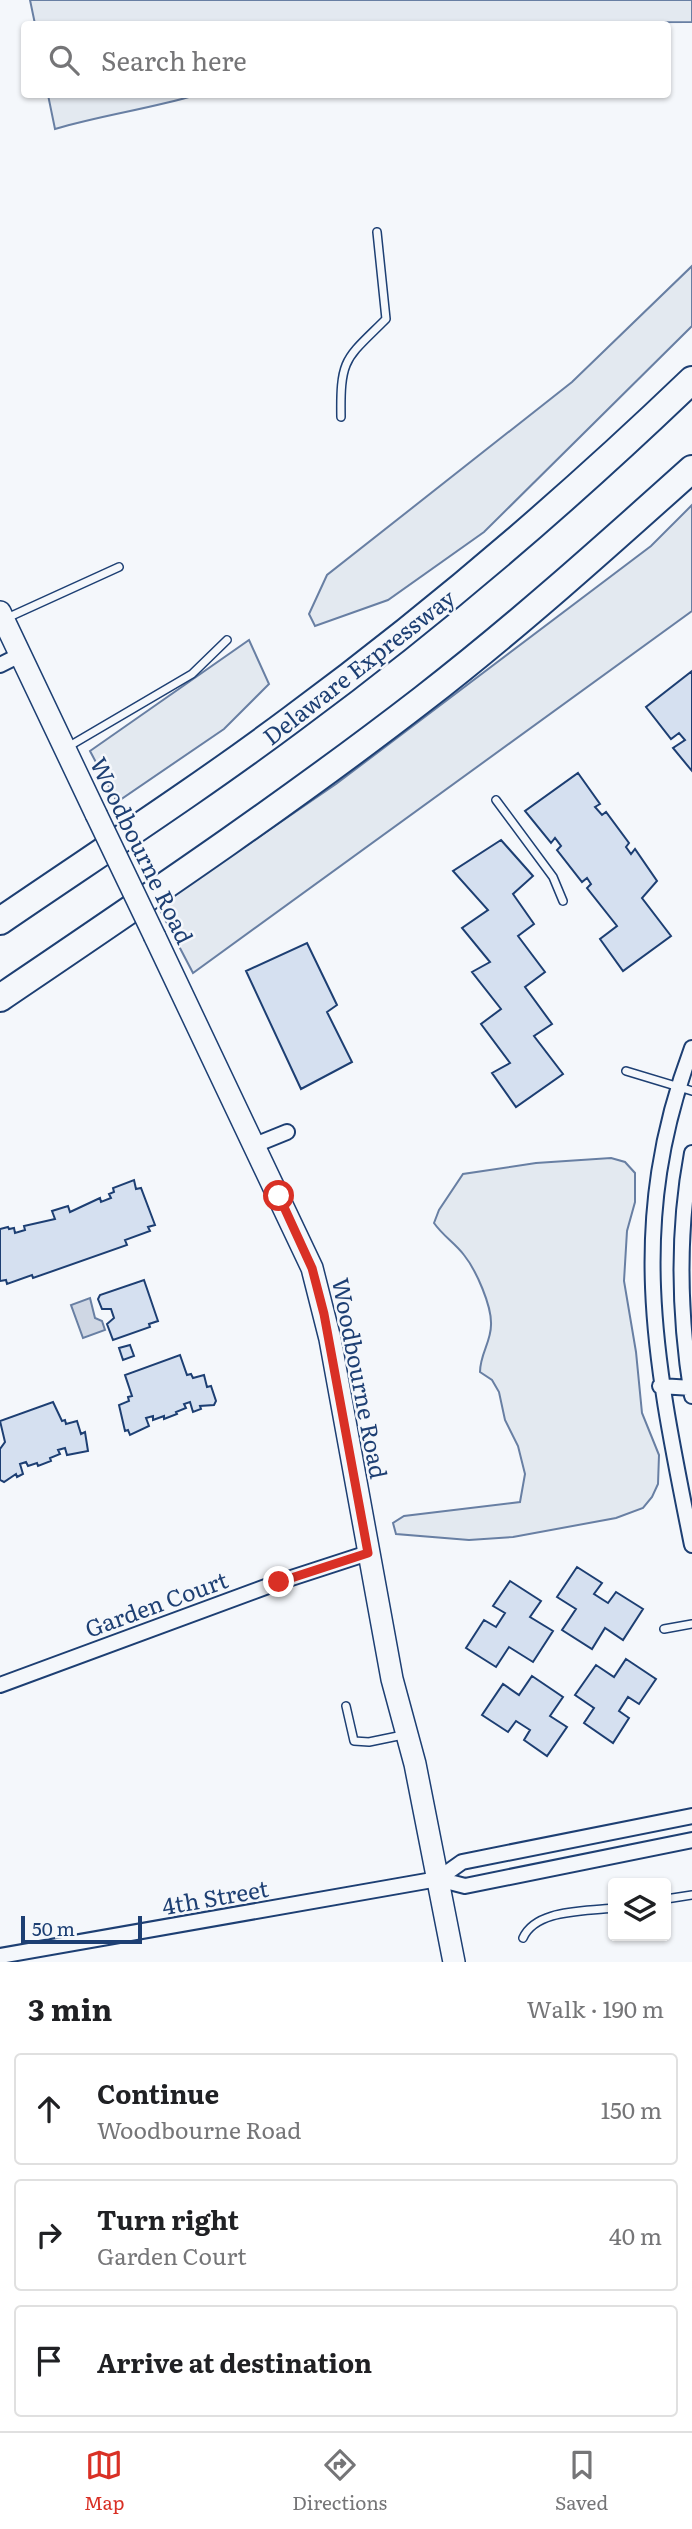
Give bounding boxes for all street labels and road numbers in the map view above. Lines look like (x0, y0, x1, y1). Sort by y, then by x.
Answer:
street label: Delaware Expressway (255, 580, 462, 752)
street label: Woodbourne Road (83, 751, 203, 949)
street label: Woodbourne Road (325, 1274, 397, 1482)
street label: Garden Court (80, 1561, 233, 1645)
street label: 4th Street (159, 1870, 272, 1922)

